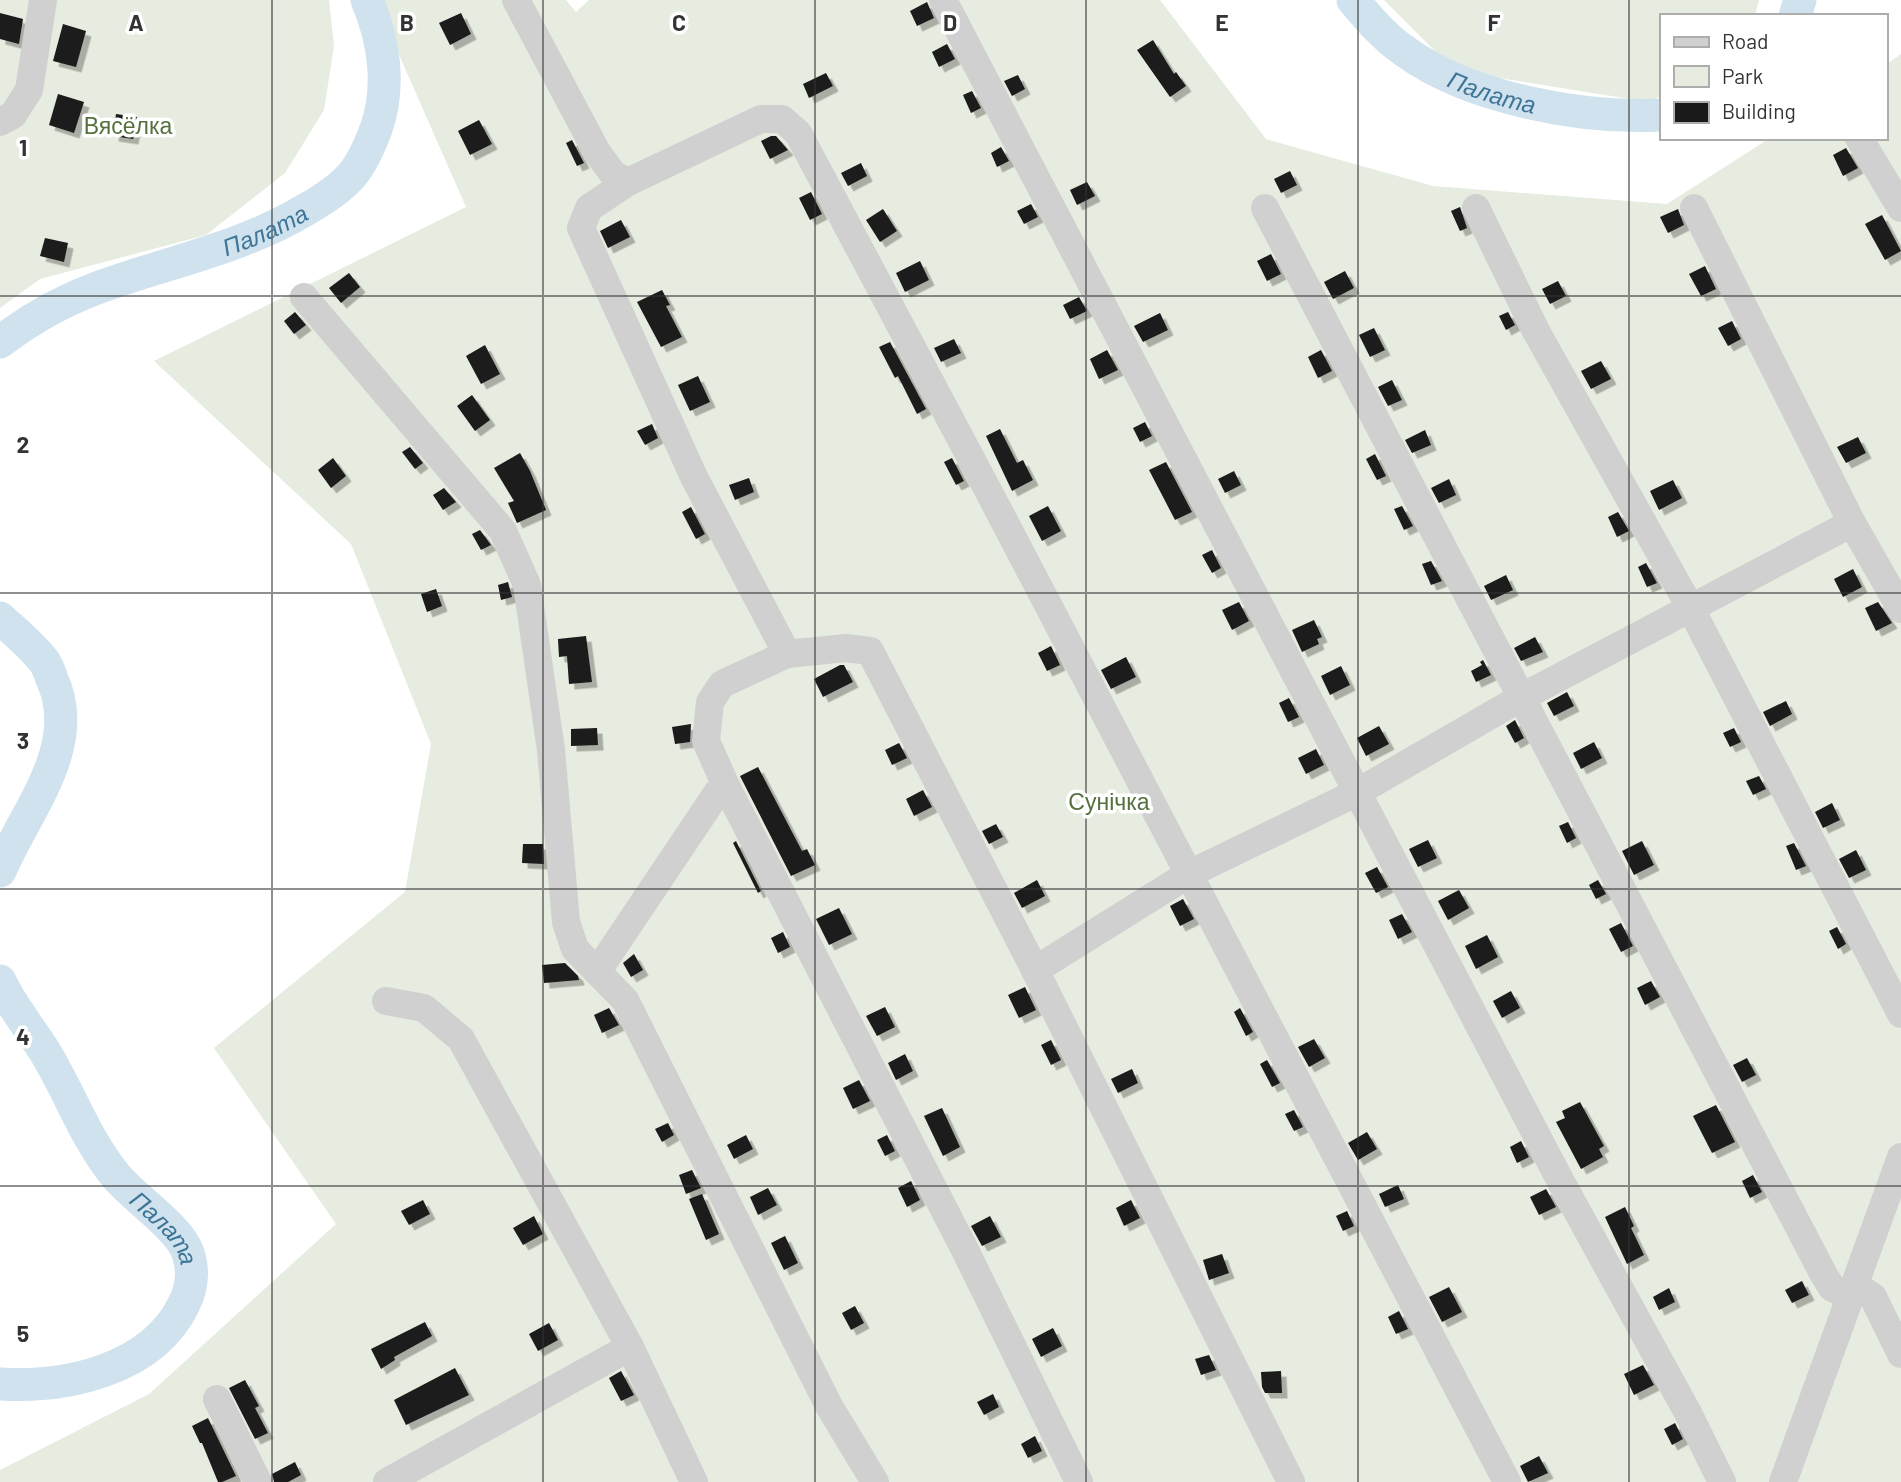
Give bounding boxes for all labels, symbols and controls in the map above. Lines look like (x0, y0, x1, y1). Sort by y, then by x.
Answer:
text: A (128, 8, 144, 36)
text: B (400, 8, 414, 36)
text: C (672, 8, 686, 36)
text: D (943, 8, 957, 36)
text: E (1215, 8, 1229, 36)
text: F (1488, 8, 1501, 36)
legend (1660, 14, 1887, 140)
text: Road (1722, 28, 1768, 53)
text: Park (1722, 63, 1763, 88)
water label: Палата (1444, 64, 1539, 118)
text: Building (1722, 98, 1796, 123)
park label: Вясёлка (84, 111, 173, 139)
text: 1 (19, 133, 27, 161)
water label: Палата (218, 197, 312, 261)
text: 2 (17, 430, 29, 458)
text: 3 (17, 726, 29, 754)
park label: Сунічка (1068, 787, 1150, 815)
text: 4 (16, 1022, 30, 1050)
water label: Палата (125, 1184, 205, 1267)
text: 5 (17, 1319, 29, 1347)

